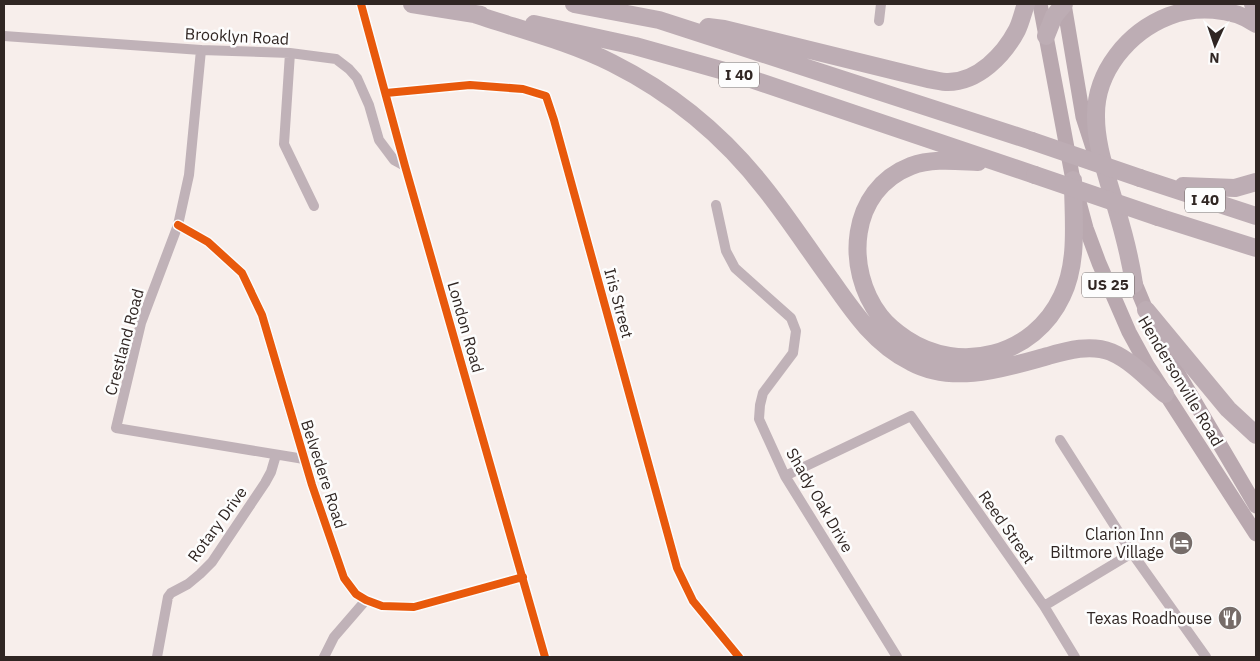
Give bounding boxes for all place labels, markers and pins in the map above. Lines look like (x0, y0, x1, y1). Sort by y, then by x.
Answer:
place label: Clarion Inn Biltmore Village (1050, 524, 1164, 562)
hotel icon: Clarion Inn Biltmore Village (1168, 530, 1194, 556)
restaurant icon: Texas Roadhouse (1217, 605, 1243, 631)
place label: Texas Roadhouse (1087, 608, 1212, 628)

